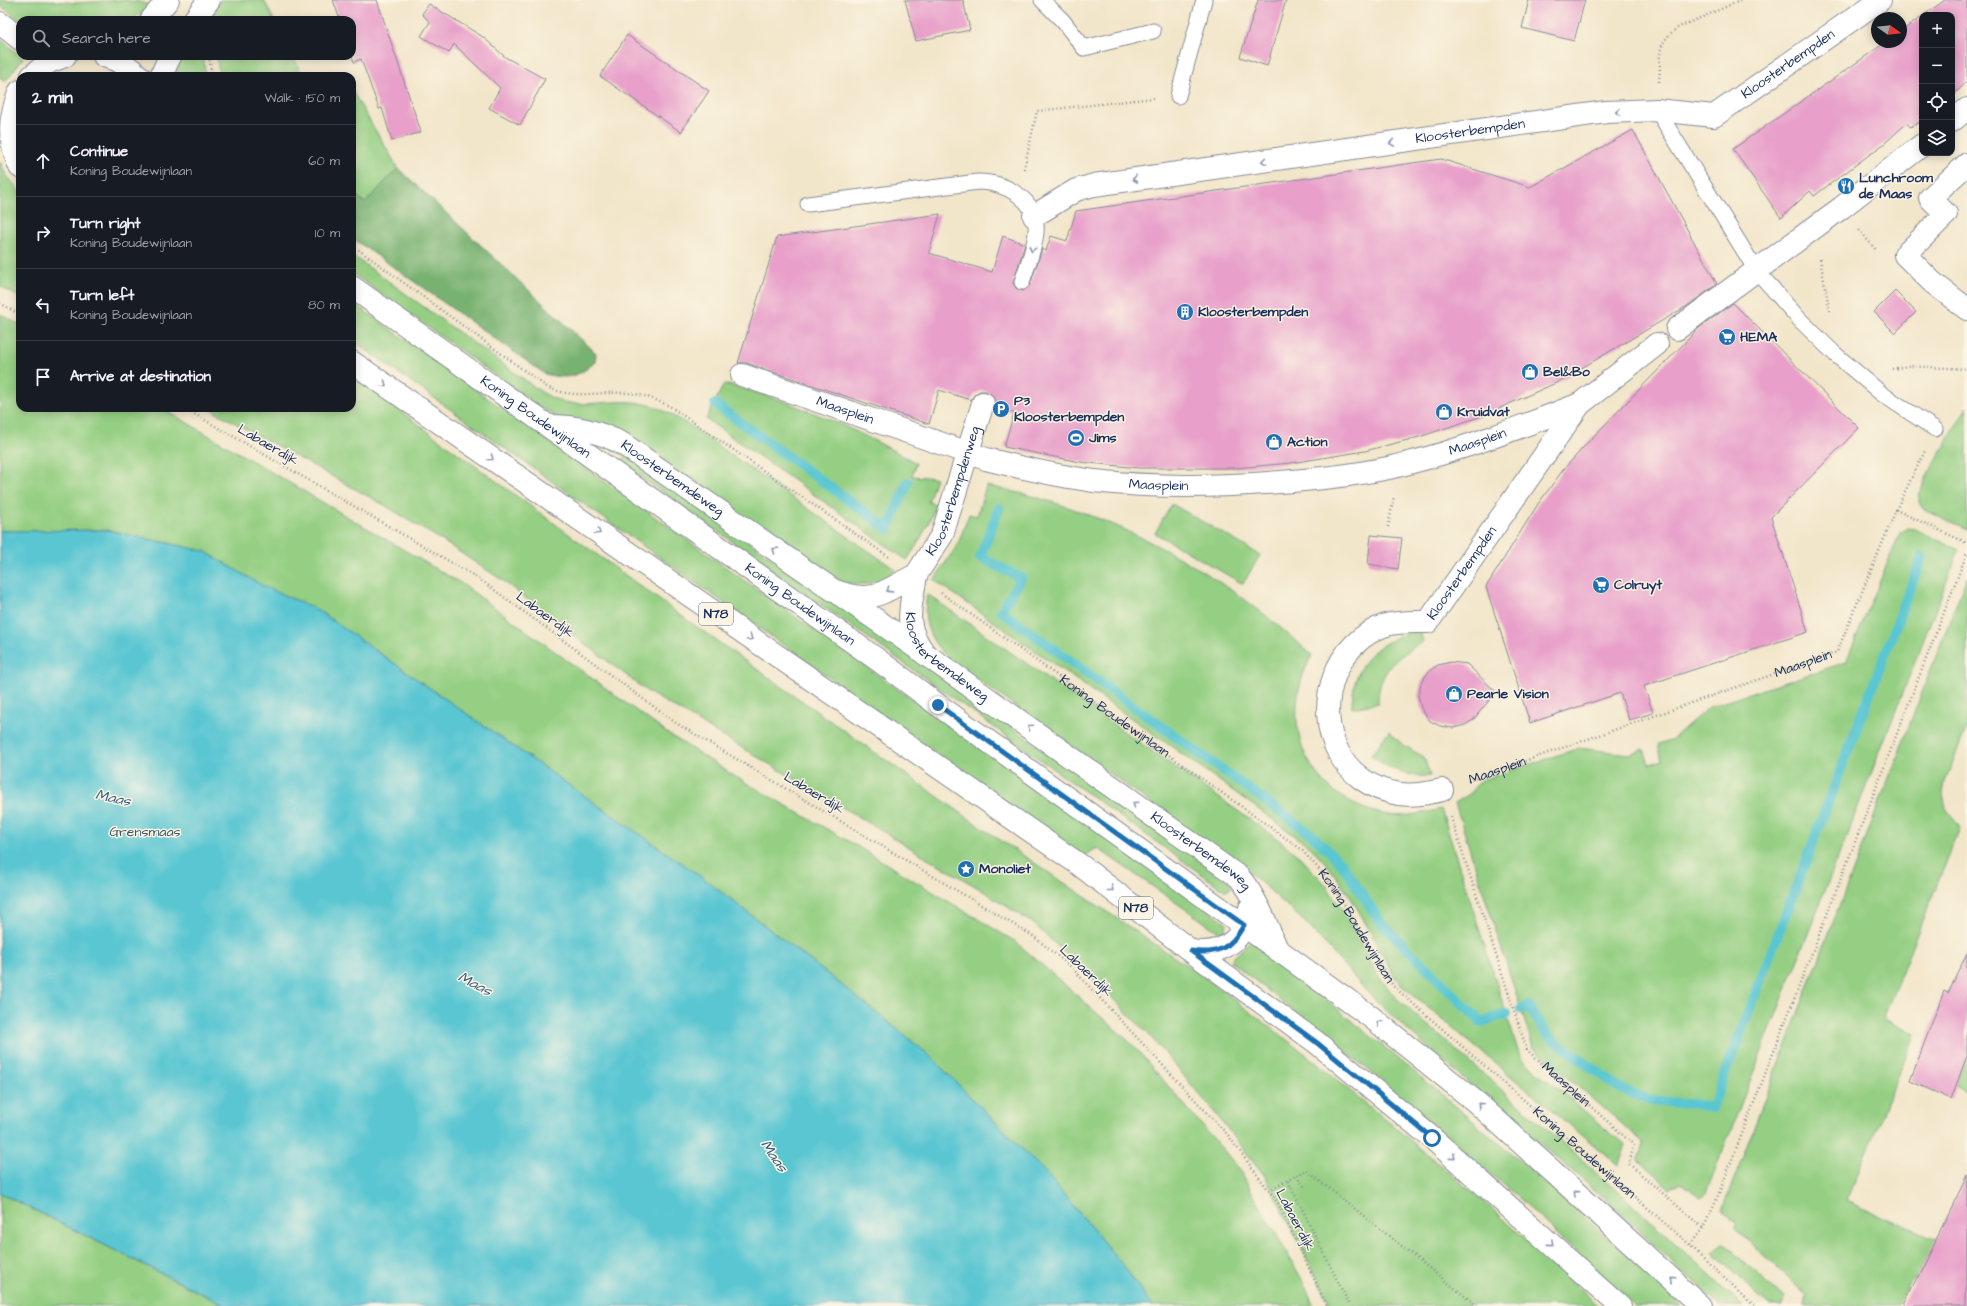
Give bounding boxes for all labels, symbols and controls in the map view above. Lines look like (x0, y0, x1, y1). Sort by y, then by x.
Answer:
north arrow (1871, 12, 1907, 48)
map controls (1919, 12, 1955, 156)
button: + (1919, 12, 1955, 48)
search box (16, 16, 356, 60)
street label: Kloosterbempden (1737, 24, 1839, 104)
icon: search (30, 27, 52, 49)
text: Search here (62, 28, 151, 49)
button: − (1919, 48, 1955, 84)
button: locate (1919, 84, 1955, 120)
text: 2 min (32, 86, 73, 110)
text: Walk · 150 m (265, 89, 340, 107)
one-way arrow (1615, 107, 1621, 116)
street label: Kloosterbempden (1414, 114, 1526, 149)
button: layers (1919, 120, 1955, 156)
one-way arrow (1389, 138, 1395, 147)
text: Continue (70, 141, 128, 162)
icon: ahead (32, 150, 54, 172)
text: 60 m (308, 152, 340, 170)
one-way arrow (1261, 156, 1267, 165)
text: Koning Boudewijnlaan (70, 162, 192, 180)
place label: Lunchroom de Maas (1858, 168, 1934, 204)
one-way arrow (1132, 174, 1138, 183)
restaurant icon: Lunchroom de Maas (1836, 176, 1856, 196)
text: Turn right (70, 213, 141, 234)
icon: right (32, 222, 54, 244)
text: 10 m (315, 224, 340, 242)
text: Koning Boudewijnlaan (70, 234, 192, 252)
one-way arrow (1028, 246, 1037, 253)
text: Turn left (70, 285, 134, 306)
icon: left (32, 294, 54, 316)
text: 80 m (308, 296, 340, 314)
building icon: Kloosterbempden (1175, 302, 1195, 322)
place label: Kloosterbempden (1198, 302, 1308, 322)
text: Koning Boudewijnlaan (70, 306, 192, 324)
supermarket icon: HEMA (1717, 327, 1737, 347)
place label: HEMA (1740, 327, 1778, 347)
shop icon: Bel&Bo (1520, 362, 1540, 382)
place label: Bel&Bo (1543, 362, 1590, 382)
icon: arrive (32, 366, 54, 388)
text: Arrive at destination (70, 366, 211, 387)
street label: Koning Boudewijnlaan (476, 371, 595, 463)
one-way arrow (380, 379, 387, 387)
street label: Maasplein (814, 391, 876, 430)
place label: P3 Kloosterbempden (1014, 391, 1124, 427)
parking icon: P3 Kloosterbempden (991, 399, 1011, 419)
shop icon: Kruidvat (1434, 402, 1454, 422)
place label: Kruidvat (1457, 402, 1510, 422)
street label: Labaerdijk (234, 419, 303, 471)
street label: Maasplein (1446, 423, 1509, 461)
street label: Kloosterbempdenweg (921, 424, 985, 560)
sports icon: Jims (1066, 428, 1086, 448)
place label: Jims (1088, 428, 1116, 448)
shop icon: Action (1264, 432, 1284, 452)
place label: Action (1287, 432, 1327, 452)
street label: Kloosterbemdeweg (617, 435, 728, 521)
one-way arrow (487, 453, 494, 461)
street label: Maasplein (1128, 474, 1188, 496)
street label: Kloosterbempden (1422, 522, 1502, 624)
one-way arrow (593, 527, 600, 534)
one-way arrow (772, 547, 779, 555)
street label: Koning Boudewijnlaan (740, 558, 859, 651)
supermarket icon: Colruyt (1591, 575, 1611, 595)
place label: Colruyt (1614, 575, 1663, 595)
one-way arrow (886, 585, 893, 592)
street label: Labaerdijk (512, 587, 578, 643)
road number: N78 (699, 603, 733, 625)
street label: Kloosterbemdeweg (900, 612, 993, 706)
one-way arrow (746, 633, 753, 640)
street label: Maasplein (1772, 645, 1835, 683)
street label: Koning Boudewijnlaan (1055, 670, 1174, 763)
shop icon: Pearle Vision (1444, 684, 1464, 704)
place label: Pearle Vision (1467, 684, 1549, 704)
route end (929, 696, 947, 714)
one-way arrow (1027, 725, 1034, 732)
street label: Maasplein (1466, 751, 1529, 790)
street label: Labaerdijk (780, 767, 848, 819)
water label: Maas (94, 784, 134, 812)
one-way arrow (1132, 801, 1139, 809)
street label: Kloosterbemdeweg (1146, 807, 1256, 895)
park label: Grensmaas (109, 822, 181, 842)
place icon: Monoliet (956, 859, 976, 879)
place label: Monoliet (979, 859, 1031, 879)
street label: Koning Boudewijnlaan (1313, 864, 1399, 987)
one-way arrow (1107, 885, 1114, 892)
road number: N78 (1119, 897, 1153, 919)
street label: Labaerdijk (1055, 940, 1118, 1002)
water label: Maas (455, 966, 497, 1002)
one-way arrow (1376, 1021, 1383, 1028)
street label: Maasplein (1537, 1057, 1595, 1112)
street label: Koning Boudewijnlaan (1528, 1102, 1640, 1203)
one-way arrow (1477, 1103, 1484, 1110)
route start (1423, 1129, 1441, 1147)
water label: Maas (755, 1136, 793, 1178)
one-way arrow (1448, 1152, 1456, 1160)
street label: Labaerdijk (1270, 1186, 1320, 1255)
one-way arrow (1573, 1190, 1581, 1197)
one-way arrow (1546, 1238, 1553, 1245)
one-way arrow (1669, 1277, 1677, 1285)

